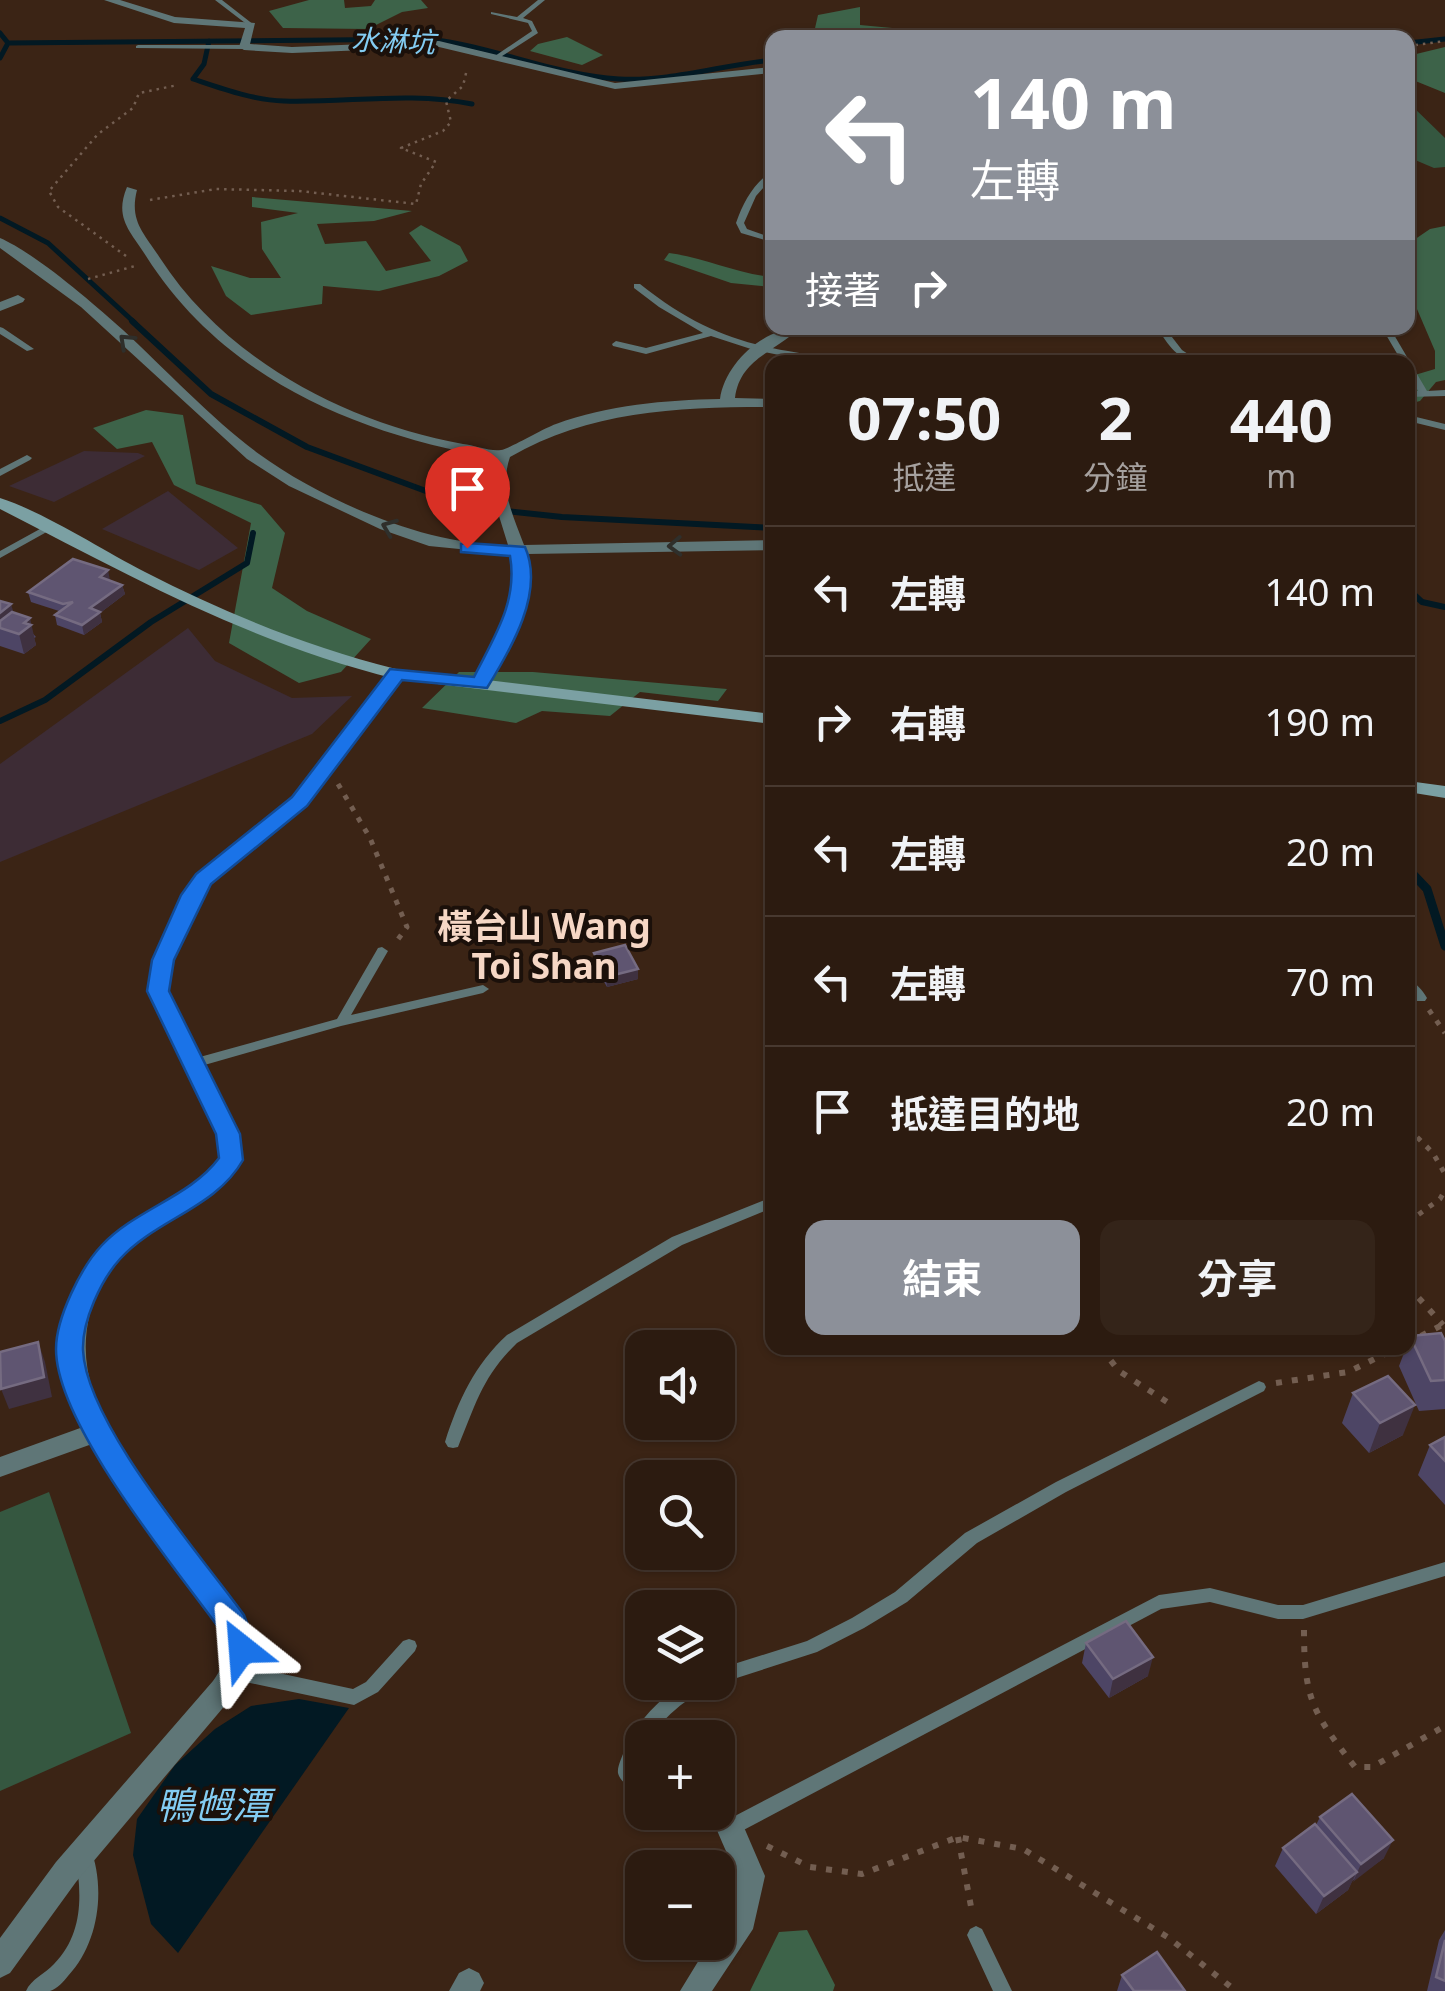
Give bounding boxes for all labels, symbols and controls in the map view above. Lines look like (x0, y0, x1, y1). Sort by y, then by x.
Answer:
water label: 水淋坑 (350, 20, 440, 61)
text: 140 m (970, 54, 1177, 150)
icon: left (805, 70, 935, 200)
text: 左轉 (970, 149, 1060, 210)
icon: right (901, 260, 956, 315)
text: 接著 (805, 263, 881, 315)
one-way arrow (119, 335, 138, 353)
text: 07:50 (847, 376, 1001, 458)
text: 2 (1098, 376, 1133, 458)
text: 440 (1230, 378, 1333, 460)
pin (425, 446, 510, 549)
text: m (1266, 454, 1296, 497)
text: 抵達 (892, 455, 956, 498)
text: 分鐘 (1084, 455, 1148, 498)
icon: arrive (440, 461, 495, 516)
one-way arrow (381, 519, 399, 539)
one-way arrow (667, 535, 683, 556)
icon: left (805, 564, 860, 619)
text: 140 m (1264, 565, 1375, 617)
text: 左轉 (890, 567, 966, 619)
icon: right (805, 694, 860, 749)
text: 190 m (1264, 695, 1375, 747)
text: 右轉 (890, 697, 966, 749)
icon: left (805, 824, 860, 879)
text: 20 m (1286, 825, 1375, 877)
text: 左轉 (890, 827, 966, 879)
district label: 橫台山 Wang Toi Shan (437, 902, 651, 989)
icon: left (805, 954, 860, 1009)
text: 70 m (1286, 955, 1375, 1007)
text: 左轉 (890, 957, 966, 1009)
icon: arrive (805, 1084, 860, 1139)
text: 20 m (1286, 1085, 1375, 1137)
text: 抵達目的地 (890, 1087, 1080, 1139)
button: 結束 (805, 1220, 1080, 1335)
button: 分享 (1100, 1220, 1375, 1335)
map controls (625, 1330, 735, 1960)
button: sound (625, 1330, 735, 1440)
button: search (625, 1460, 735, 1570)
button: layers (625, 1590, 735, 1700)
position arrow (190, 1597, 294, 1701)
button: + (625, 1720, 735, 1830)
water label: 鴨乸潭 (156, 1778, 276, 1830)
button: − (625, 1850, 735, 1960)

